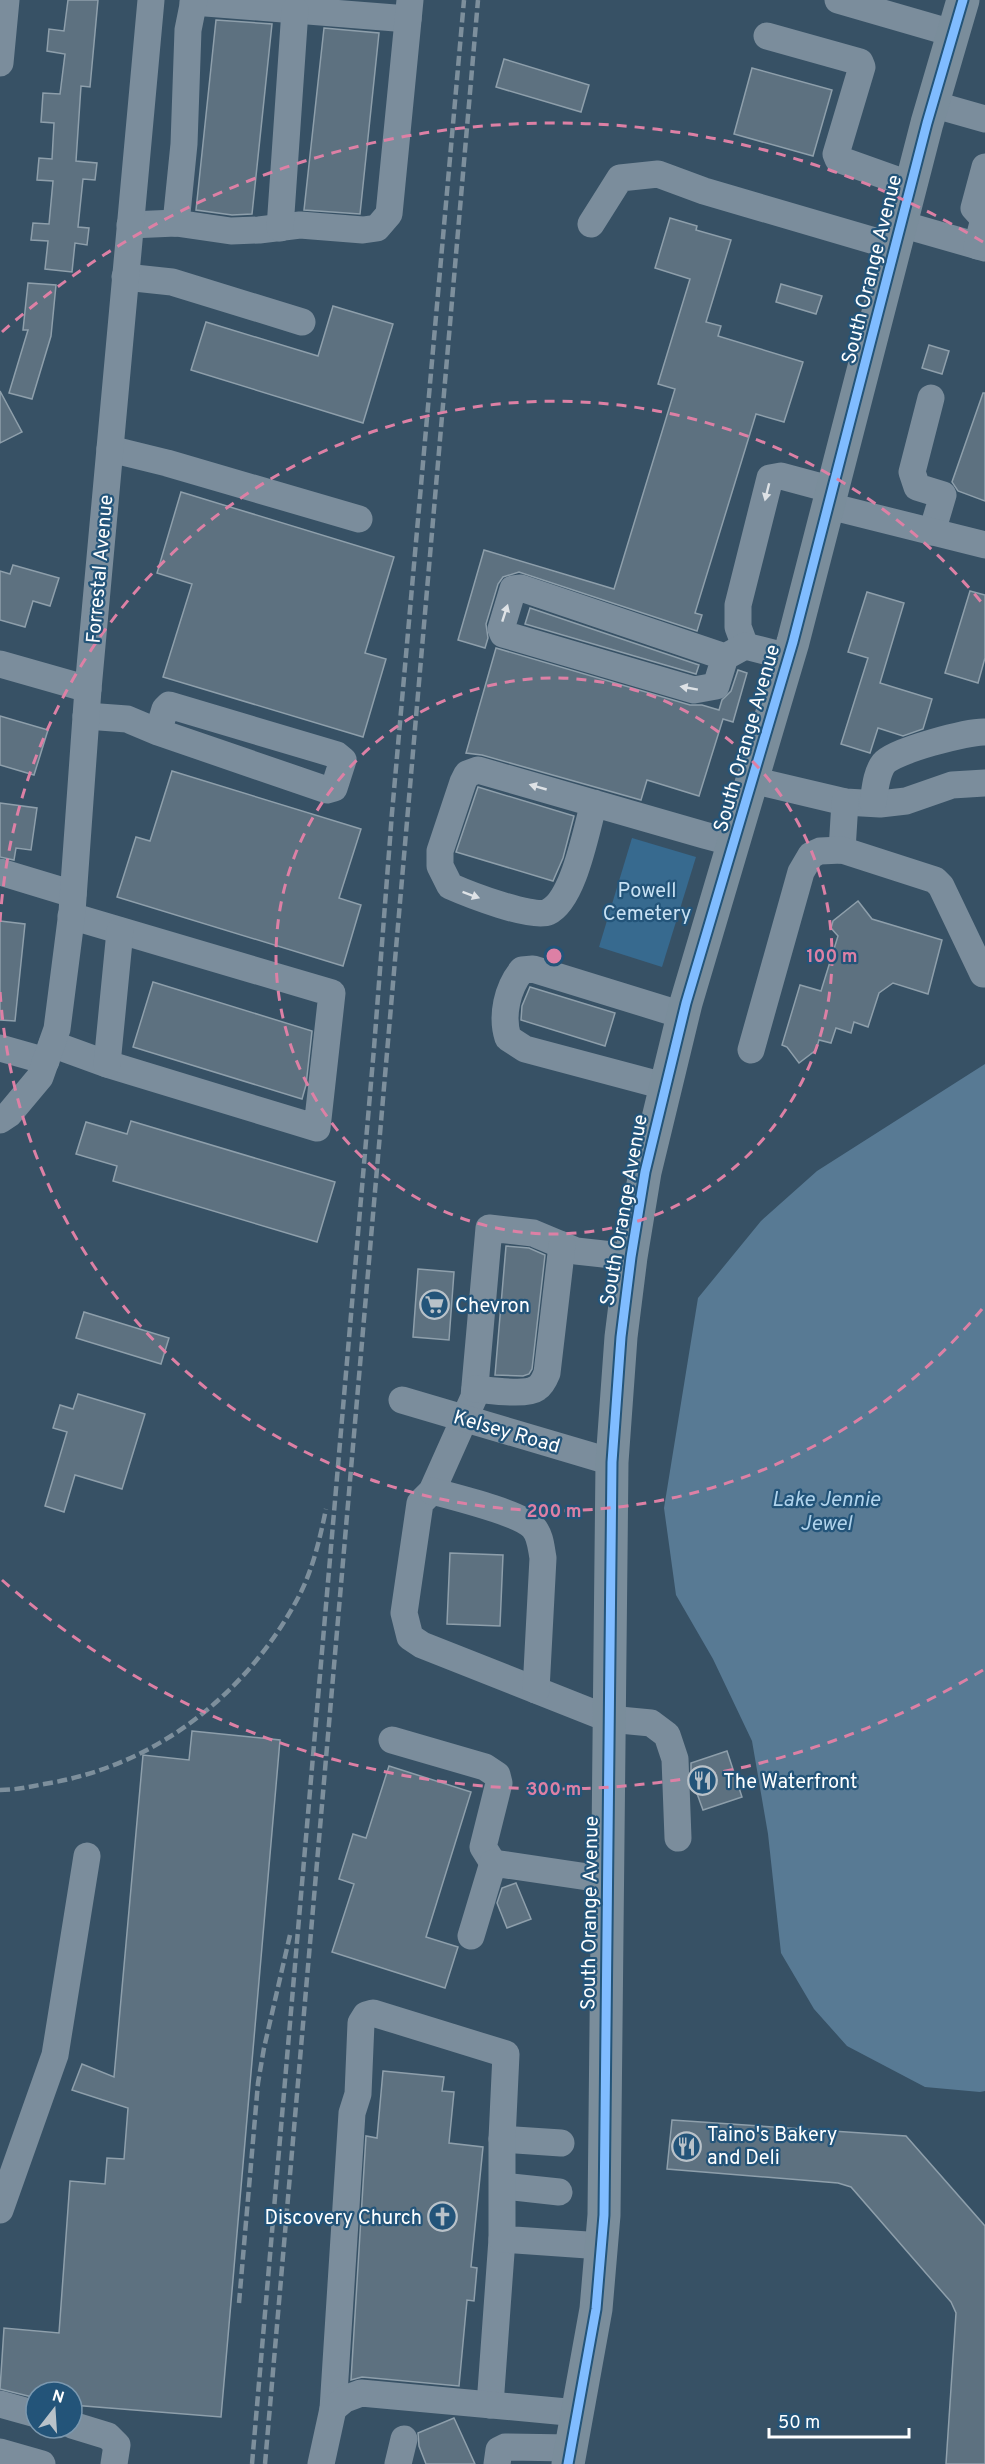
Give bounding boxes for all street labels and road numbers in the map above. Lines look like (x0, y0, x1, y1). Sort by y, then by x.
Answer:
street label: South Orange Avenue (837, 172, 909, 367)
street label: Forrestal Avenue (82, 494, 120, 645)
street label: South Orange Avenue (709, 642, 787, 835)
street label: South Orange Avenue (595, 1112, 655, 1308)
street label: Kelsey Road (450, 1405, 563, 1461)
street label: South Orange Avenue (576, 1816, 606, 2010)

